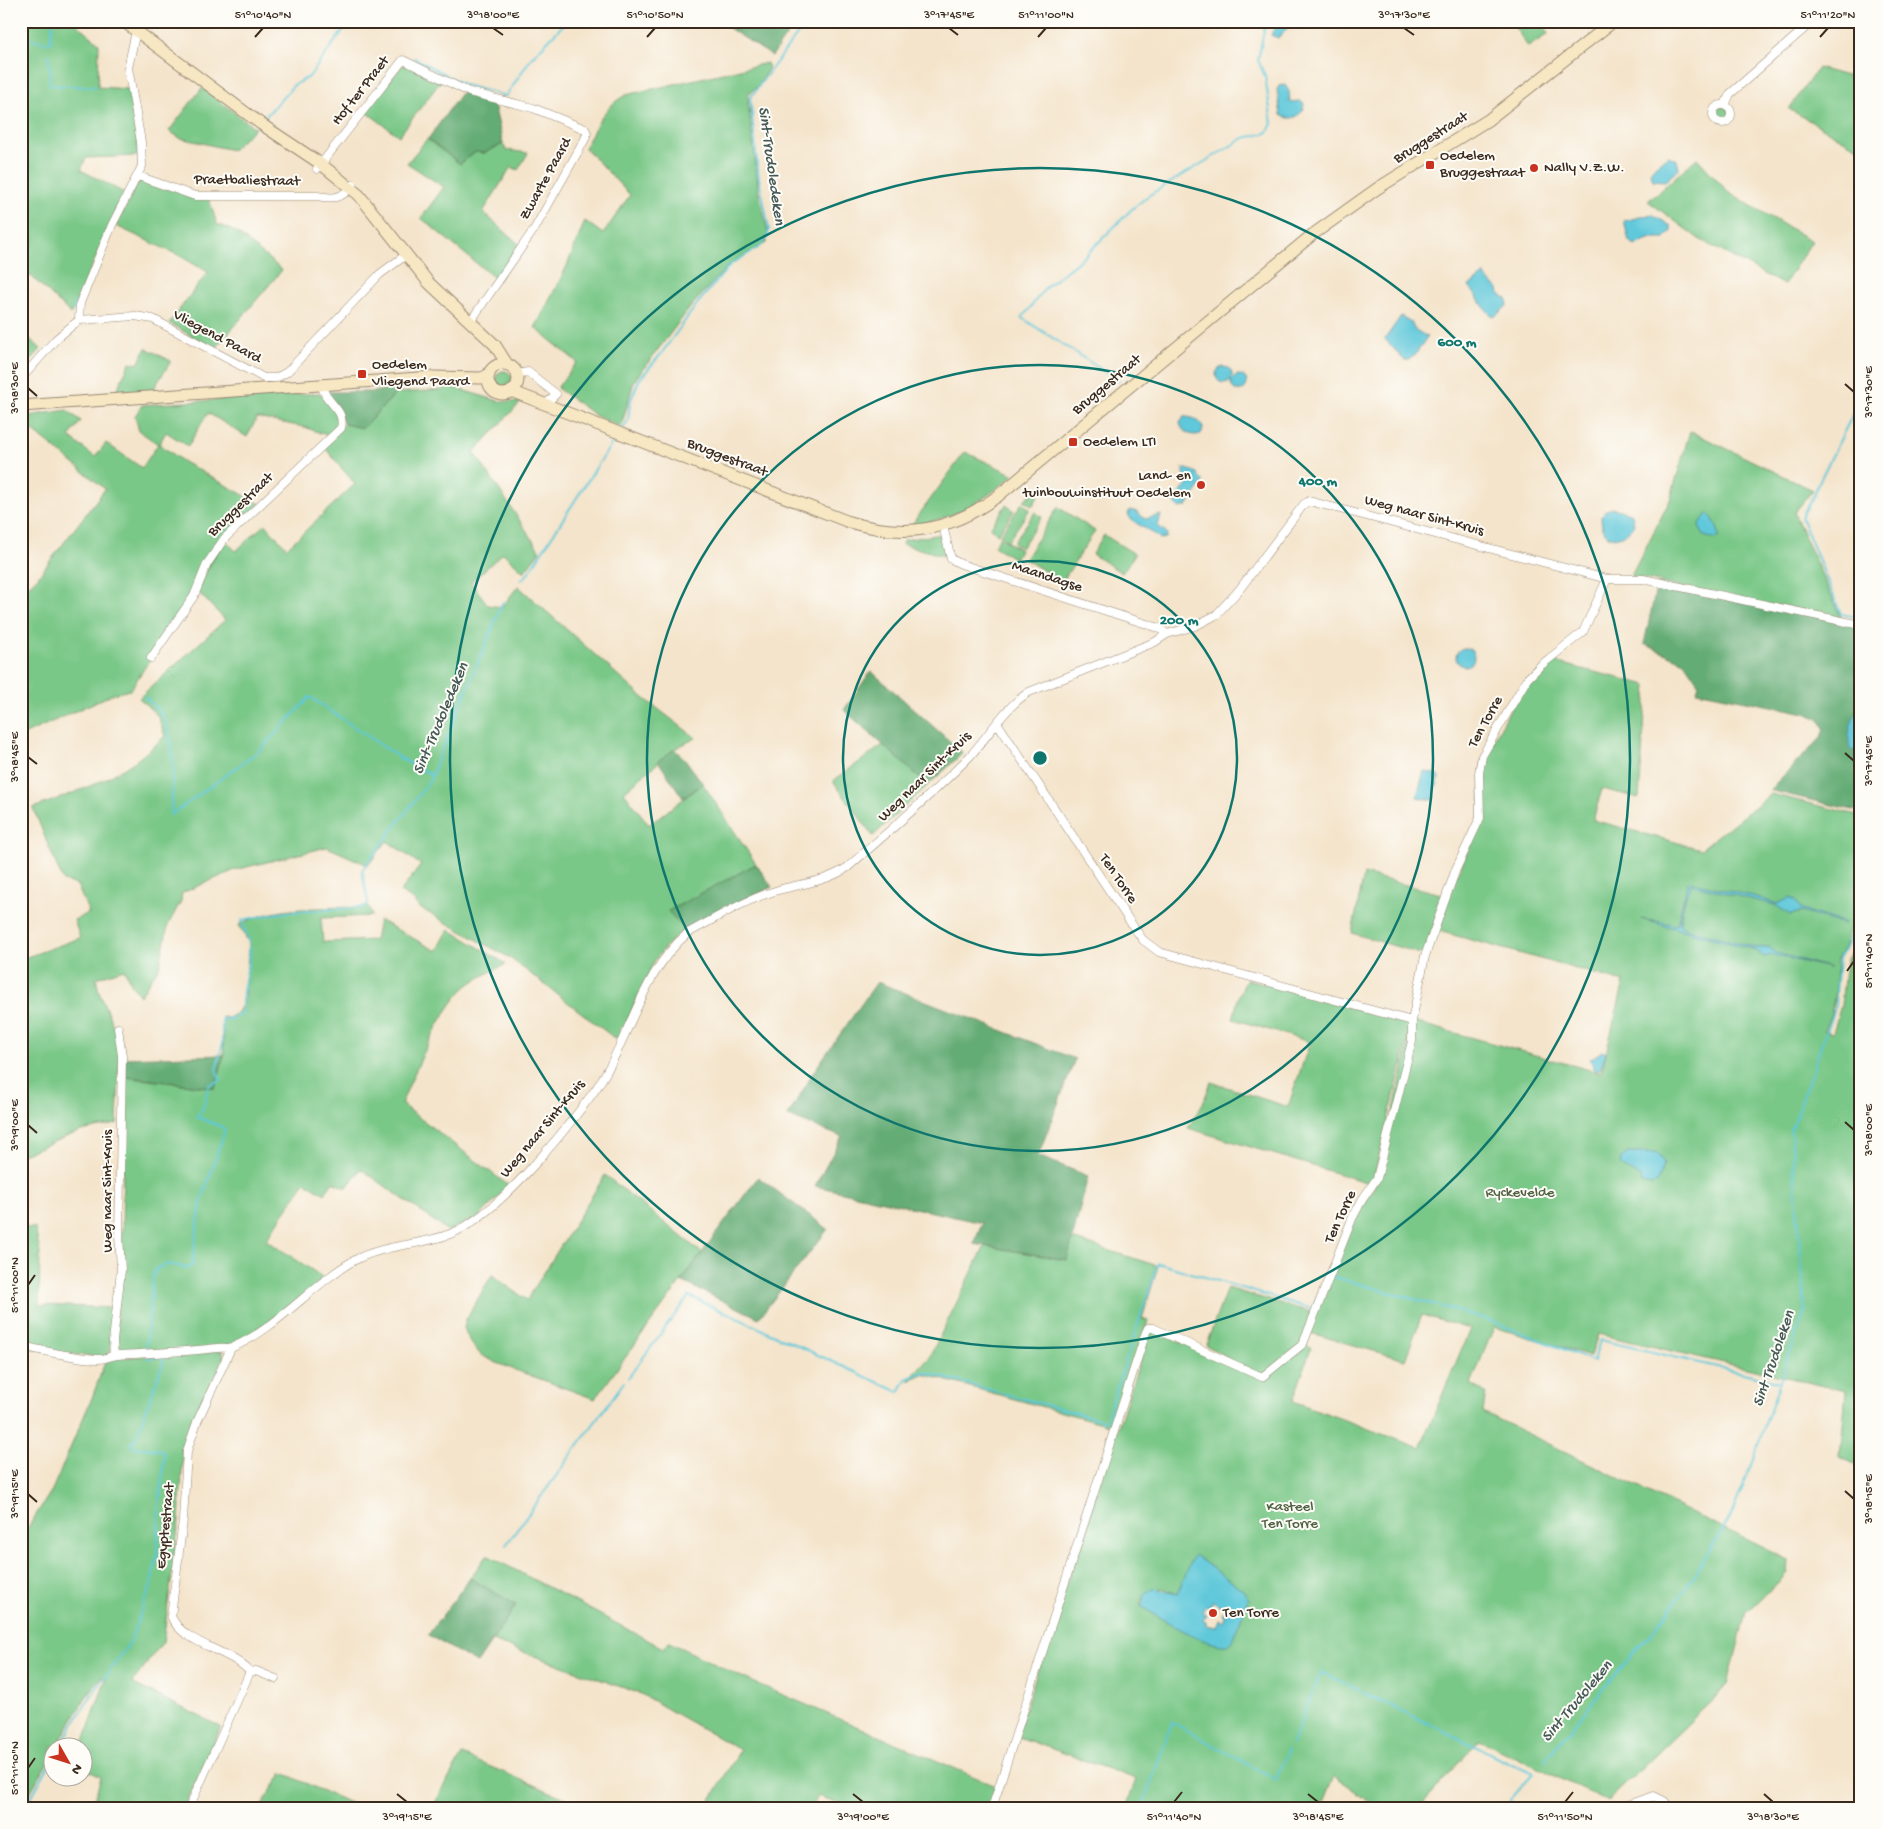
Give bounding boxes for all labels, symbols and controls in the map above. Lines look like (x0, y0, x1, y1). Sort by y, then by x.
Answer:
text: 51°10'40"N (235, 9, 291, 23)
text: 3°18'00"E (466, 9, 520, 23)
text: 51°10'50"N (626, 9, 684, 23)
text: 3°17'45"E (923, 9, 975, 23)
text: 51°11'00"N (1018, 9, 1074, 23)
text: 3°17'30"E (1377, 9, 1430, 23)
text: 51°11'20"N (1801, 9, 1856, 23)
street label: Hof ter Praet (328, 51, 395, 129)
water label: Sint-Trudoledeken (752, 106, 788, 227)
street label: Bruggestraat (1390, 107, 1473, 169)
street label: Zwarte Paard (516, 134, 577, 223)
place label: Oedelem Bruggestraat (1439, 147, 1526, 182)
marker: Oedelem Bruggestraat (1424, 159, 1436, 171)
place label: Nally V.Z.W. (1544, 159, 1625, 177)
marker: Nally V.Z.W. (1528, 162, 1540, 174)
street label: Praetbaliestraat (193, 171, 302, 191)
street label: Vliegend Paard (169, 306, 265, 368)
text: 600 m (1438, 334, 1477, 352)
street label: Bruggestraat (1068, 350, 1147, 420)
place label: Oedelem Vliegend Paard (371, 356, 471, 391)
text: 3°18'30"E (9, 362, 23, 415)
text: 3°17'30"E (1863, 366, 1877, 419)
marker: Oedelem Vliegend Paard (356, 368, 368, 380)
place label: Oedelem LTI (1083, 433, 1156, 451)
street label: Bruggestraat (683, 434, 771, 482)
marker: Oedelem LTI (1067, 436, 1079, 448)
place label: Land- en tuinbouwinstituut Oedelem (1022, 467, 1191, 502)
street label: Bruggestraat (204, 468, 279, 542)
text: 400 m (1298, 473, 1338, 491)
marker: Land- en tuinbouwinstituut Oedelem (1195, 479, 1207, 491)
street label: Weg naar Sint-Kruis (1362, 491, 1486, 541)
street label: Maandagse (1009, 557, 1085, 597)
text: 200 m (1160, 612, 1199, 630)
water label: Sint-Trudoledeken (410, 660, 474, 778)
street label: Ten Torre (1464, 693, 1508, 752)
street label: Weg naar Sint-Kruis (875, 728, 976, 826)
text: 3°18'45"E (9, 731, 23, 783)
text: 3°17'45"E (1863, 735, 1877, 787)
centre of rings (1031, 749, 1049, 767)
street label: Ten Torre (1094, 850, 1141, 908)
text: 51°11'40"N (1863, 934, 1877, 988)
street label: Weg naar Sint-Kruis (497, 1076, 590, 1182)
text: 3°19'00"E (9, 1099, 23, 1152)
text: 3°18'00"E (1863, 1103, 1877, 1157)
street label: Weg naar Sint-Kruis (99, 1129, 117, 1252)
park label: Ryckevelde (1486, 1184, 1555, 1202)
street label: Ten Torre (1321, 1188, 1361, 1247)
text: 51°11'00"N (9, 1257, 23, 1313)
water label: Sint Trudoleken (1750, 1308, 1800, 1410)
text: 3°19'15"E (9, 1469, 23, 1520)
text: 3°18'15"E (1863, 1474, 1877, 1525)
street label: Egyptestraat (153, 1480, 180, 1570)
park label: Kasteel Ten Torre (1261, 1498, 1318, 1533)
place label: Ten Torre (1222, 1604, 1279, 1622)
marker: Ten Torre (1207, 1607, 1219, 1619)
water label: Sint Trudoleken (1538, 1657, 1618, 1747)
north arrow (42, 1736, 92, 1786)
text: 51°11'10"N (9, 1741, 23, 1795)
text: N (67, 1760, 86, 1778)
text: 3°19'15"E (381, 1811, 432, 1825)
text: 3°19'00"E (836, 1811, 889, 1825)
text: 51°11'40"N (1147, 1811, 1201, 1825)
text: 3°18'45"E (1292, 1811, 1344, 1825)
text: 51°11'50"N (1537, 1811, 1593, 1825)
text: 3°18'30"E (1746, 1811, 1799, 1825)

